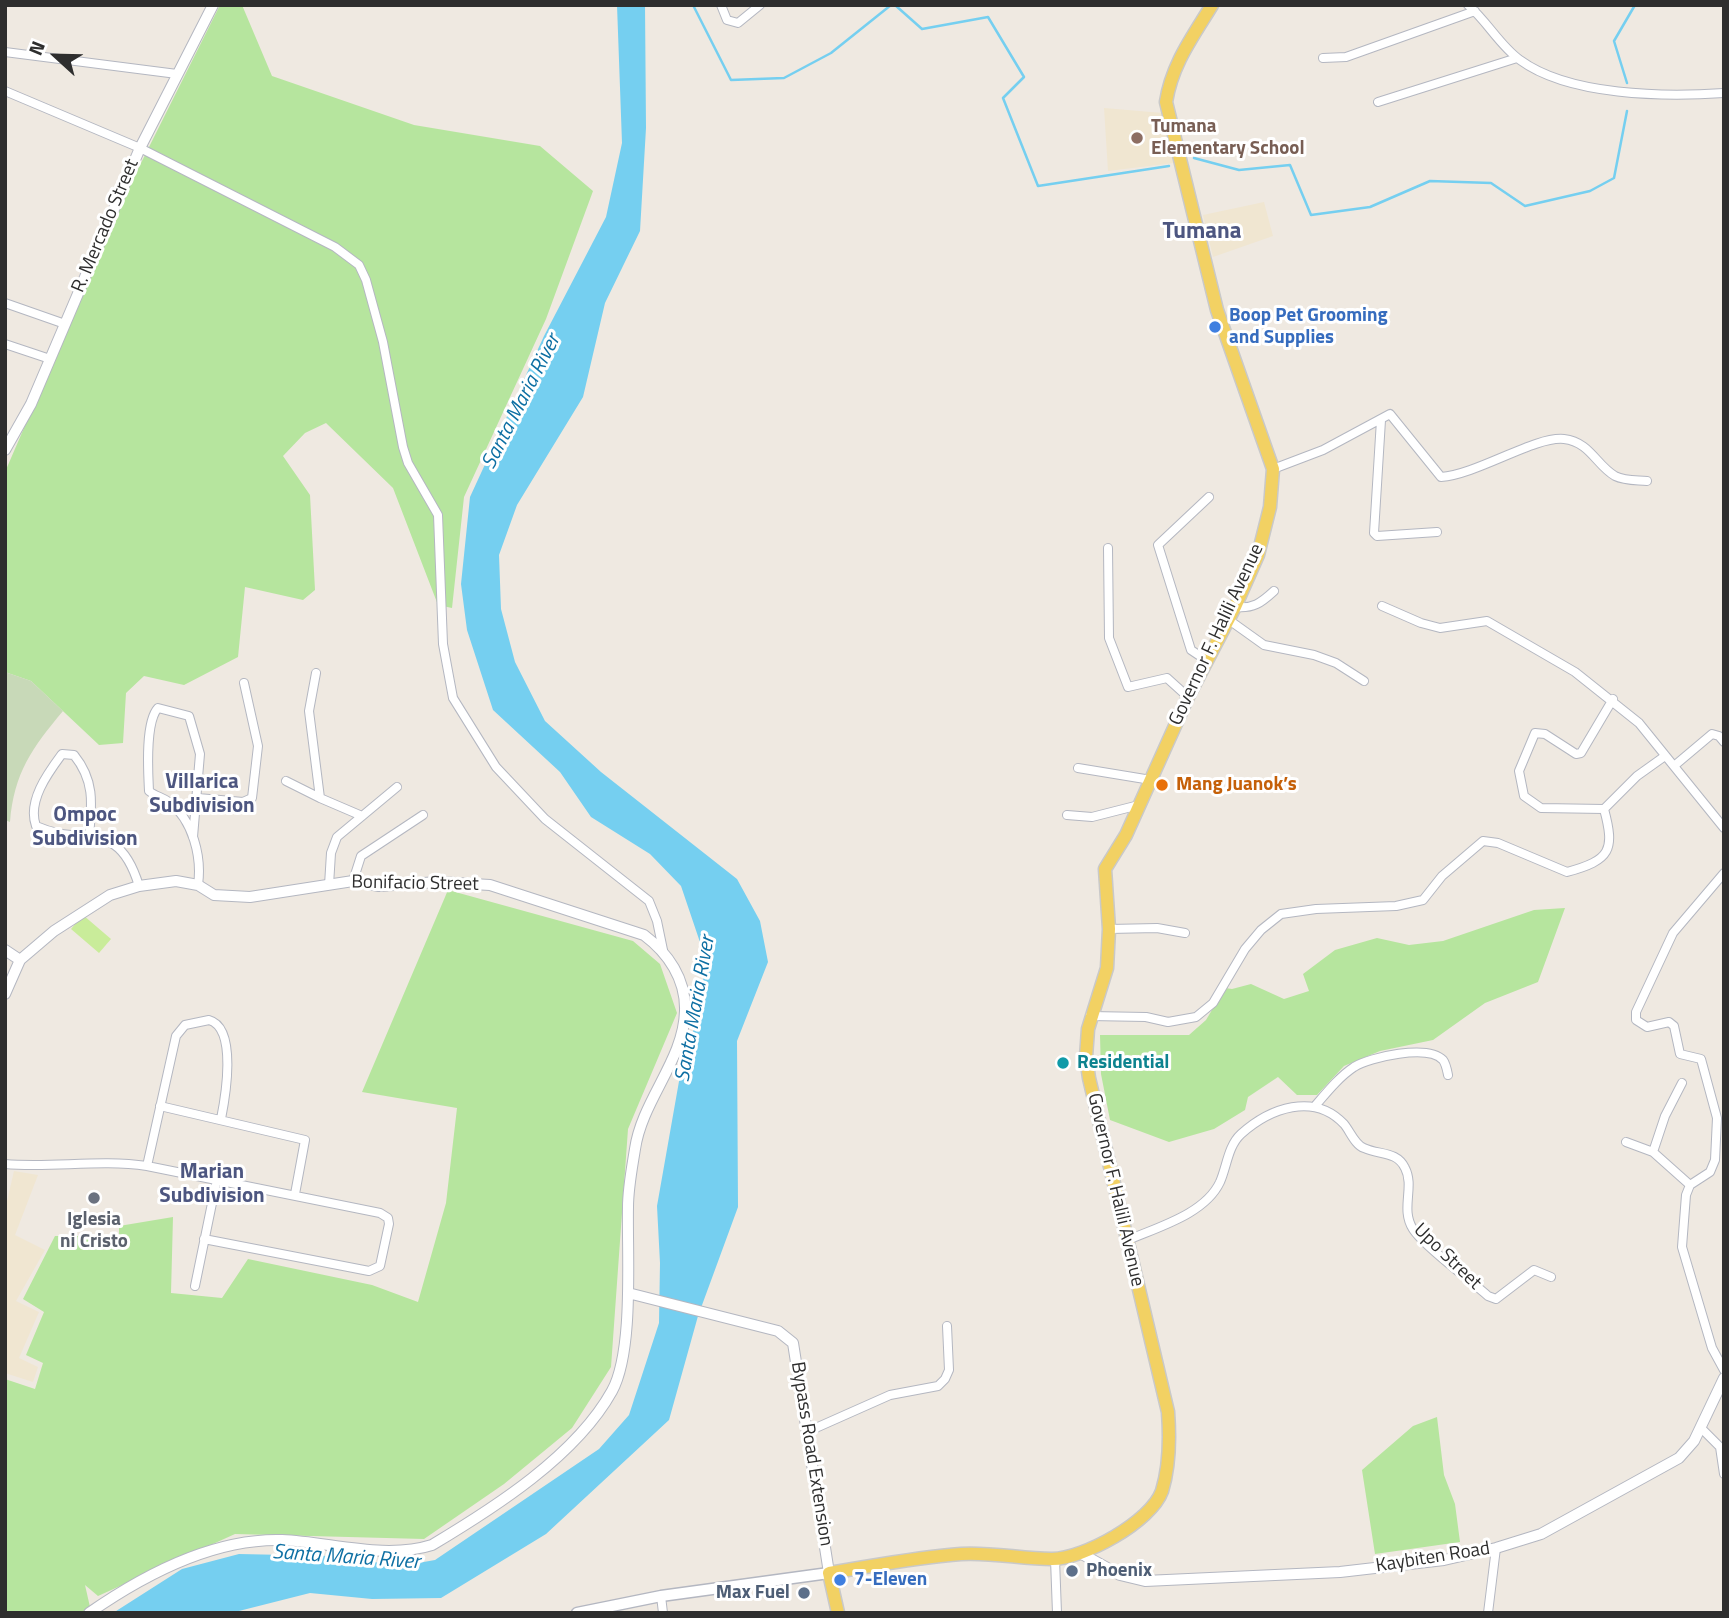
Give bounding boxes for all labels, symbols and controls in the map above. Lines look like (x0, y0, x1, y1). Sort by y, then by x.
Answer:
north arrow (21, 21, 91, 91)
text: N (20, 36, 52, 59)
place label: Tumana Elementary School (1151, 116, 1305, 160)
marker: Tumana Elementary School (1129, 130, 1145, 146)
street label: R. Mercado Street (68, 156, 144, 296)
district label: Tumana (1162, 218, 1242, 246)
place label: Boop Pet Grooming and Supplies (1229, 305, 1388, 349)
marker: Boop Pet Grooming and Supplies (1207, 319, 1223, 335)
water label: Santa Maria River (477, 330, 567, 474)
street label: Governor F. Halili Avenue (1165, 541, 1269, 729)
district label: Villarica Subdivision (149, 770, 255, 820)
place label: Mang Juanok’s (1176, 774, 1297, 796)
marker: Mang Juanok’s (1154, 777, 1170, 793)
district label: Ompoc Subdivision (32, 803, 138, 853)
street label: Bonifacio Street (351, 871, 479, 897)
water label: Santa Maria River (671, 934, 721, 1084)
place label: Residential (1077, 1052, 1169, 1074)
marker: Residential (1055, 1055, 1071, 1071)
street label: Governor F. Halili Avenue (1082, 1091, 1148, 1289)
district label: Marian Subdivision (159, 1160, 265, 1210)
marker: Iglesia ni Cristo (86, 1190, 102, 1206)
place label: Iglesia ni Cristo (60, 1209, 128, 1253)
street label: Upo Street (1408, 1219, 1486, 1295)
street label: Bypass Road Extension (785, 1360, 837, 1548)
street label: Kaybiten Road (1374, 1538, 1492, 1578)
water label: Santa Maria River (271, 1540, 421, 1576)
place label: Phoenix (1086, 1560, 1152, 1582)
marker: Phoenix (1064, 1563, 1080, 1579)
place label: 7-Eleven (854, 1569, 927, 1591)
marker: 7-Eleven (832, 1572, 848, 1588)
place label: Max Fuel (716, 1582, 790, 1604)
marker: Max Fuel (796, 1585, 812, 1601)

